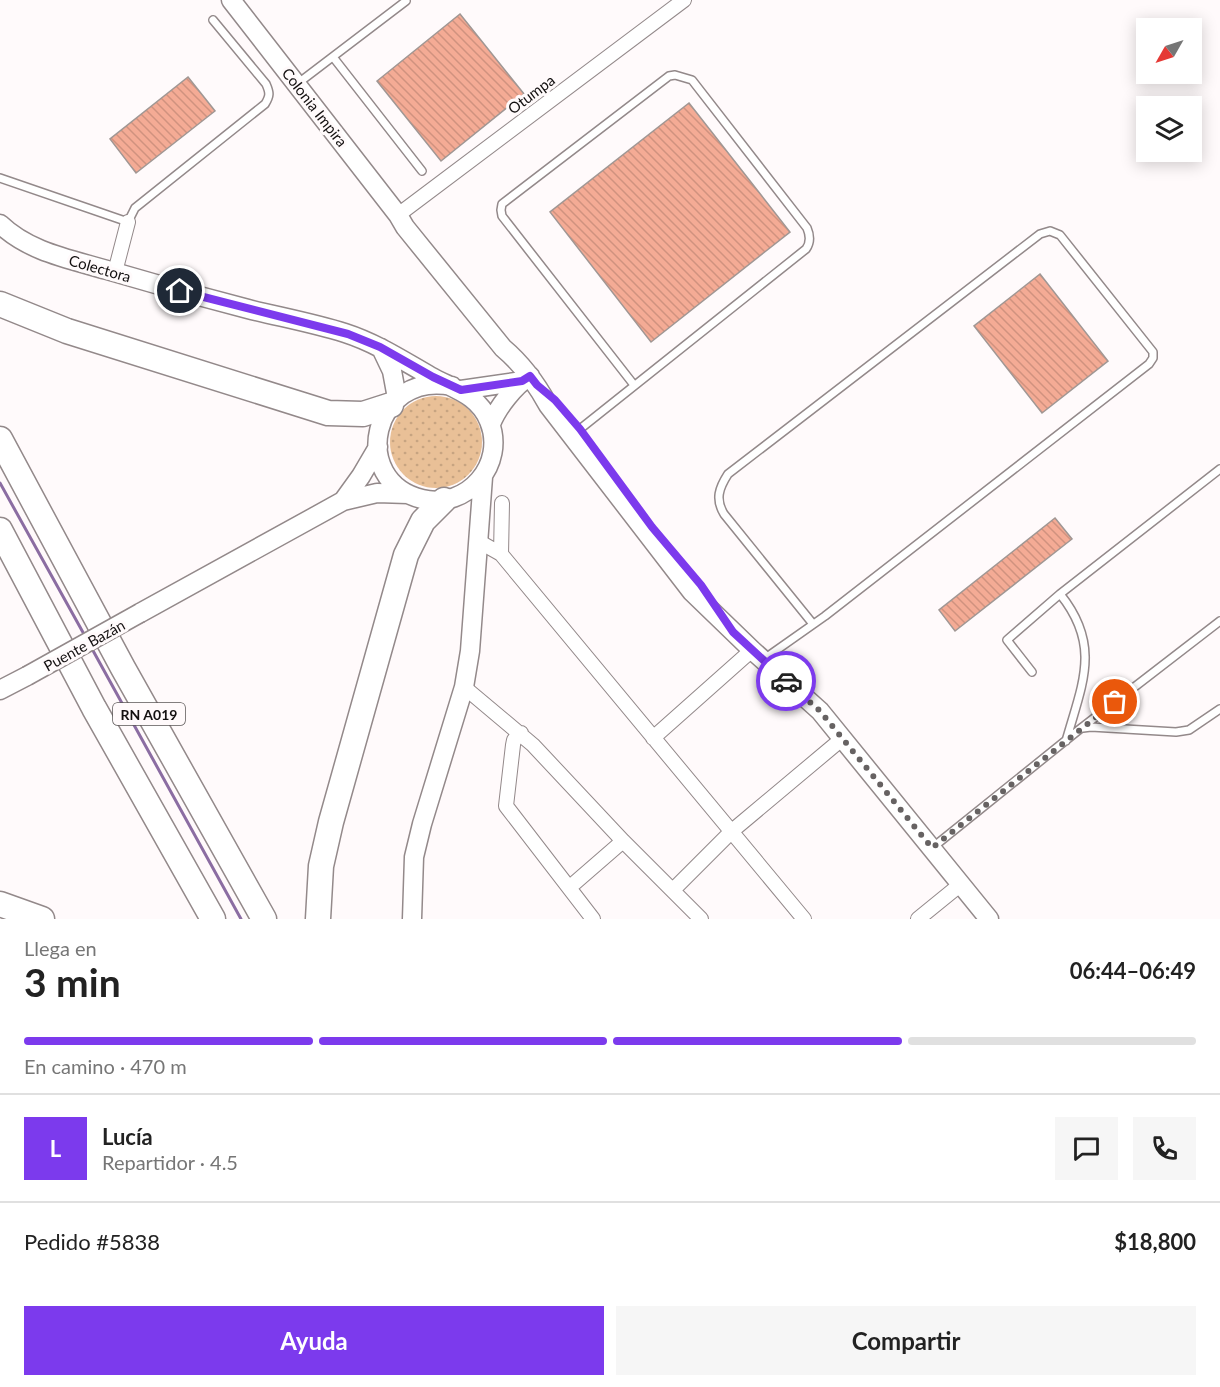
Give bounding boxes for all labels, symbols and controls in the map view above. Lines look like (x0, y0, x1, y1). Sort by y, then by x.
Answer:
north arrow (1136, 18, 1202, 84)
map controls (1136, 18, 1202, 162)
street label: Colonia Impira (279, 64, 351, 150)
street label: Otumpa (504, 71, 558, 117)
button: layers (1136, 96, 1202, 162)
street label: Colectora (67, 251, 133, 285)
pin (154, 265, 205, 316)
icon: home (163, 274, 196, 307)
street label: Puente Bazán (40, 615, 128, 675)
courier (756, 651, 816, 711)
icon: car (770, 665, 803, 698)
pin (1089, 676, 1140, 727)
icon: bag (1098, 685, 1131, 718)
road number: RN A019 (113, 703, 185, 725)
text: Llega en (24, 936, 97, 960)
text: 06:44–06:49 (1070, 957, 1196, 984)
text: 3 min (24, 959, 121, 1005)
text: En camino · 470 m (24, 1054, 187, 1078)
button: chat (1055, 1117, 1118, 1180)
button: phone (1133, 1117, 1196, 1180)
text: Lucía (102, 1123, 153, 1150)
text: L (50, 1135, 61, 1162)
text: Repartidor · 4.5 (102, 1150, 238, 1174)
text: Pedido #5838 (24, 1228, 160, 1255)
text: $18,800 (1114, 1228, 1196, 1255)
button: Ayuda (24, 1306, 604, 1375)
button: Compartir (616, 1306, 1196, 1375)

